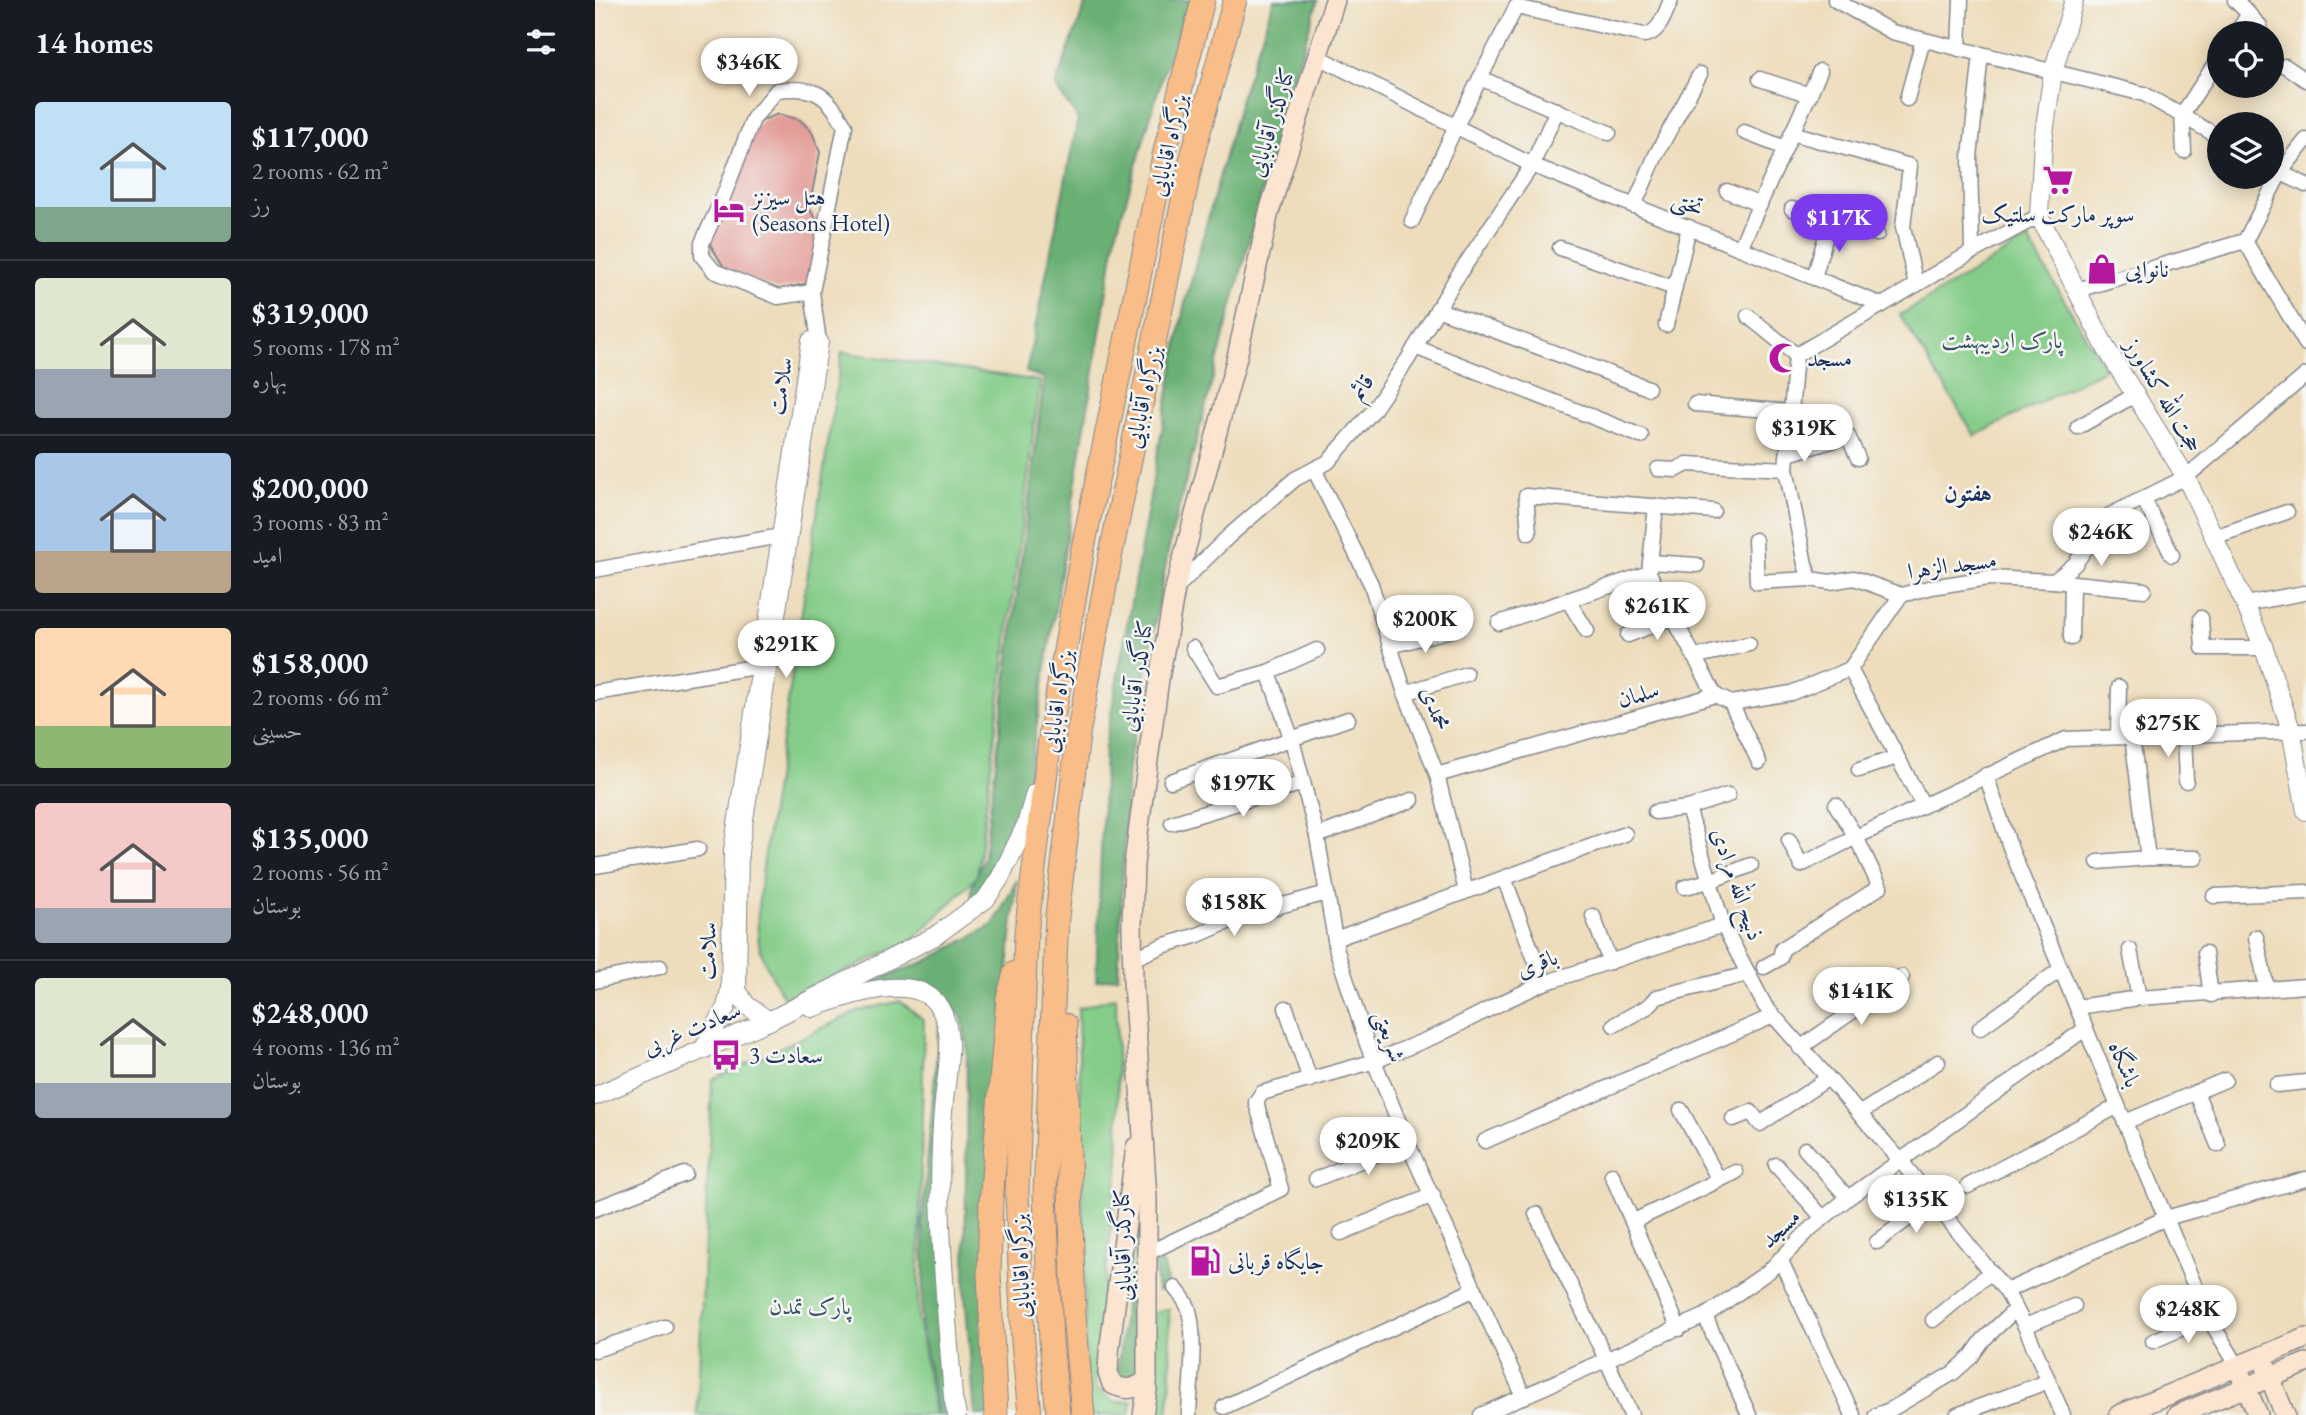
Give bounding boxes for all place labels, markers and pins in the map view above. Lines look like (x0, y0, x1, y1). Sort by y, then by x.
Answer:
pin: $346K (700, 38, 798, 98)
supermarket icon: سوپر مارکت سلتیک (2041, 163, 2075, 197)
place label: هتل سیزنز (Seasons Hotel) (750, 182, 890, 238)
hotel icon: هتل سیزنز (Seasons Hotel) (712, 193, 746, 227)
pin: $117K (1790, 194, 1888, 254)
place label: سوپر مارکت سلتیک (1981, 199, 2135, 229)
shop icon: نانوایی (2085, 252, 2119, 286)
place label: نانوایی (2125, 254, 2169, 284)
mosque icon: مسجد (1767, 341, 1801, 375)
place label: مسجد (1807, 343, 1852, 373)
pin: $319K (1755, 405, 1853, 464)
pin: $246K (2052, 508, 2150, 568)
pin: $261K (1608, 582, 1706, 642)
pin: $200K (1376, 596, 1474, 655)
pin: $291K (737, 620, 835, 680)
pin: $275K (2119, 700, 2217, 759)
pin: $197K (1194, 760, 1292, 819)
pin: $158K (1185, 878, 1283, 938)
pin: $141K (1812, 968, 1910, 1027)
bus stop icon: سعادت 3 (709, 1038, 743, 1072)
place label: سعادت 3 (749, 1040, 823, 1070)
pin: $209K (1319, 1118, 1417, 1177)
pin: $135K (1867, 1176, 1965, 1235)
fuel station icon: جایگاه قربانی (1188, 1244, 1222, 1278)
place label: جایگاه قربانی (1228, 1246, 1324, 1276)
pin: $248K (2139, 1286, 2237, 1345)

